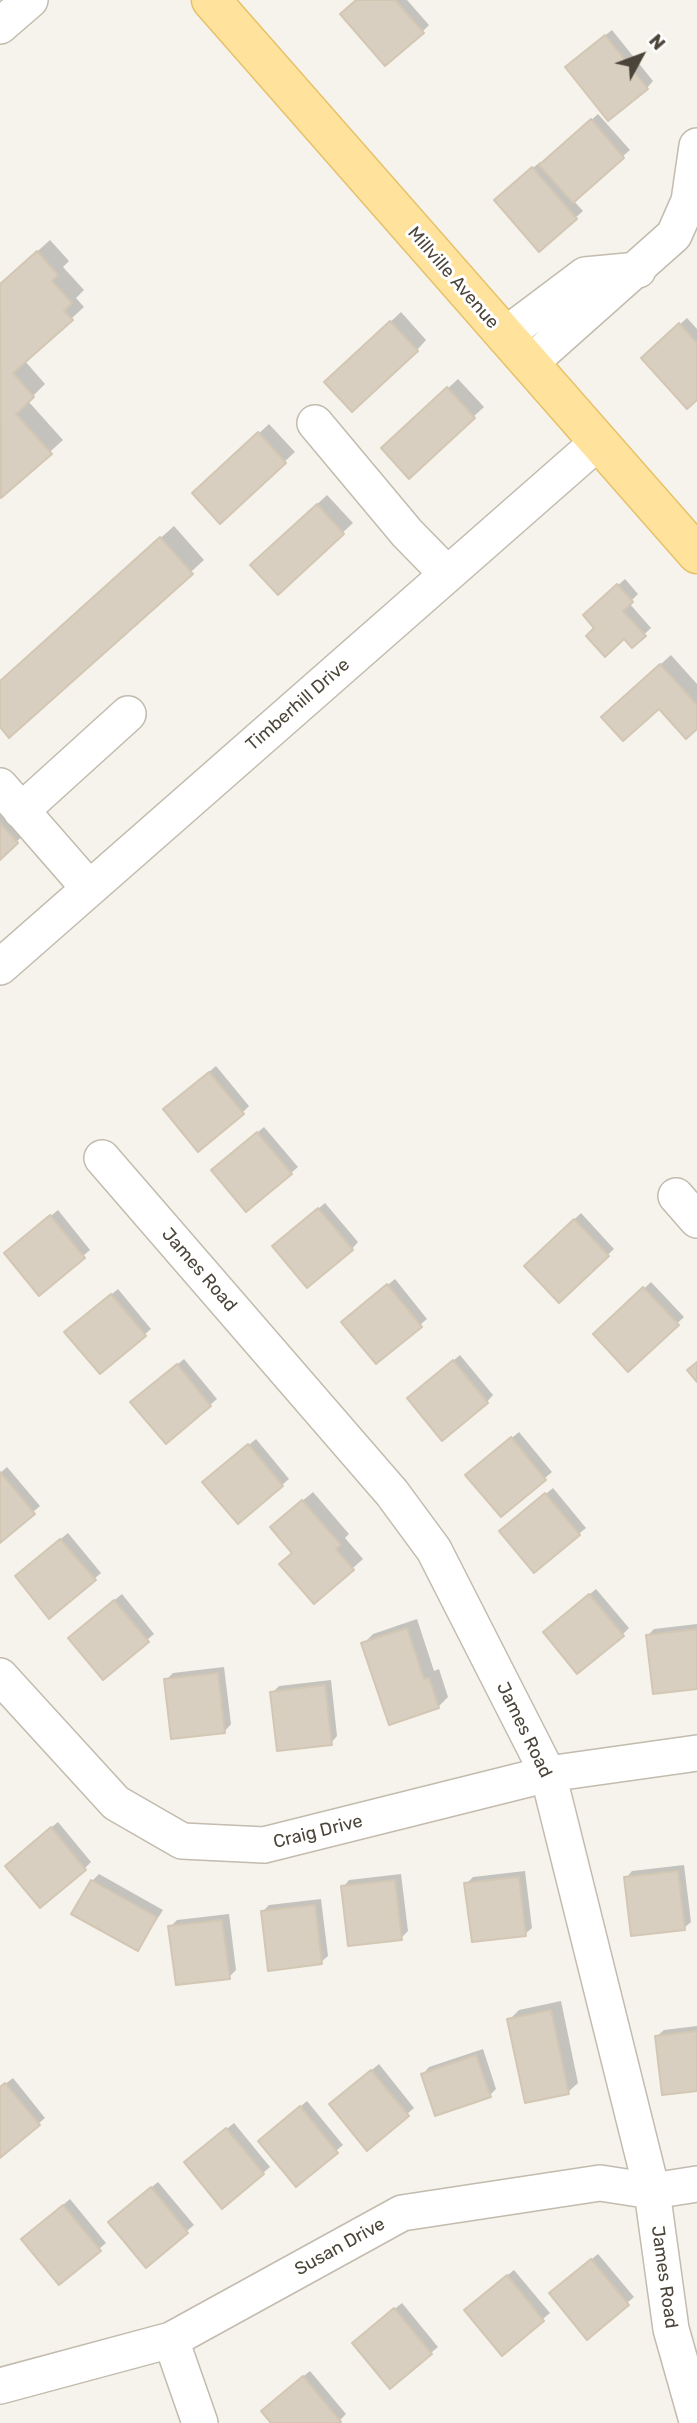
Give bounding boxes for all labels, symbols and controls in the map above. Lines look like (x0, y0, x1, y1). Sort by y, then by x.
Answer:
north arrow (606, 21, 676, 91)
text: N (644, 29, 670, 55)
street label: Millville Avenue (403, 223, 503, 333)
street label: Timberhill Drive (242, 654, 354, 756)
street label: James Road (157, 1224, 241, 1316)
street label: James Road (492, 1679, 556, 1781)
street label: Craig Drive (271, 1810, 365, 1854)
street label: Susan Drive (291, 2213, 389, 2281)
street label: James Road (646, 2224, 682, 2330)

